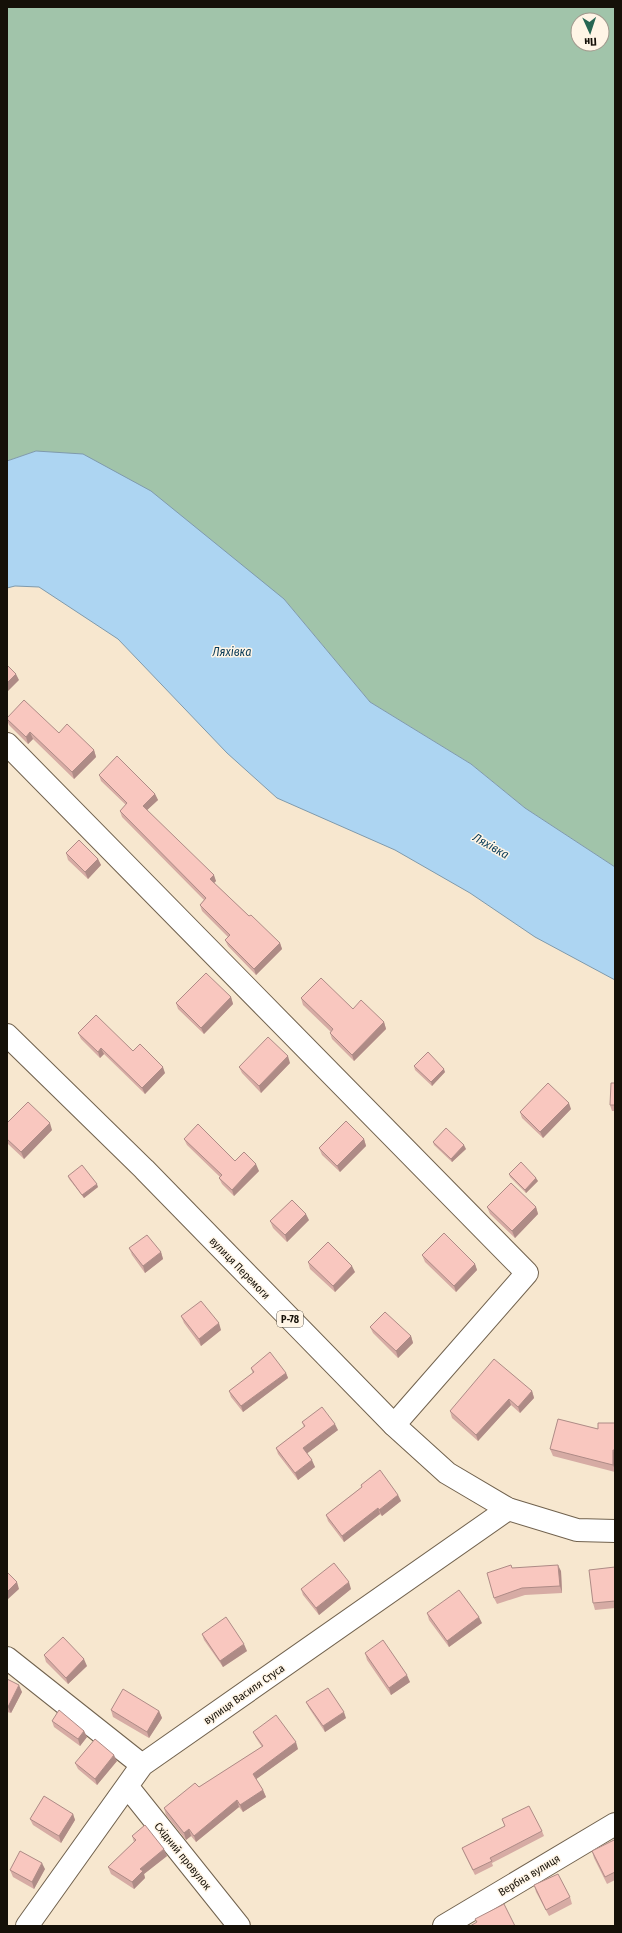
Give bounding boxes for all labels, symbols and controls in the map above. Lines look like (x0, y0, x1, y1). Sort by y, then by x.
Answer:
north arrow (570, 12, 610, 52)
text: Пн (584, 35, 597, 48)
water label: Ляхівка (212, 645, 252, 659)
water label: Ляхівка (470, 830, 511, 862)
street label: вулиця Перемоги (207, 1234, 273, 1302)
road number: Р-78 (277, 1311, 303, 1327)
street label: вулиця Василя Стуса (201, 1662, 287, 1727)
street label: Східний провулок (151, 1820, 214, 1893)
street label: Вербна вулиця (496, 1852, 563, 1899)

